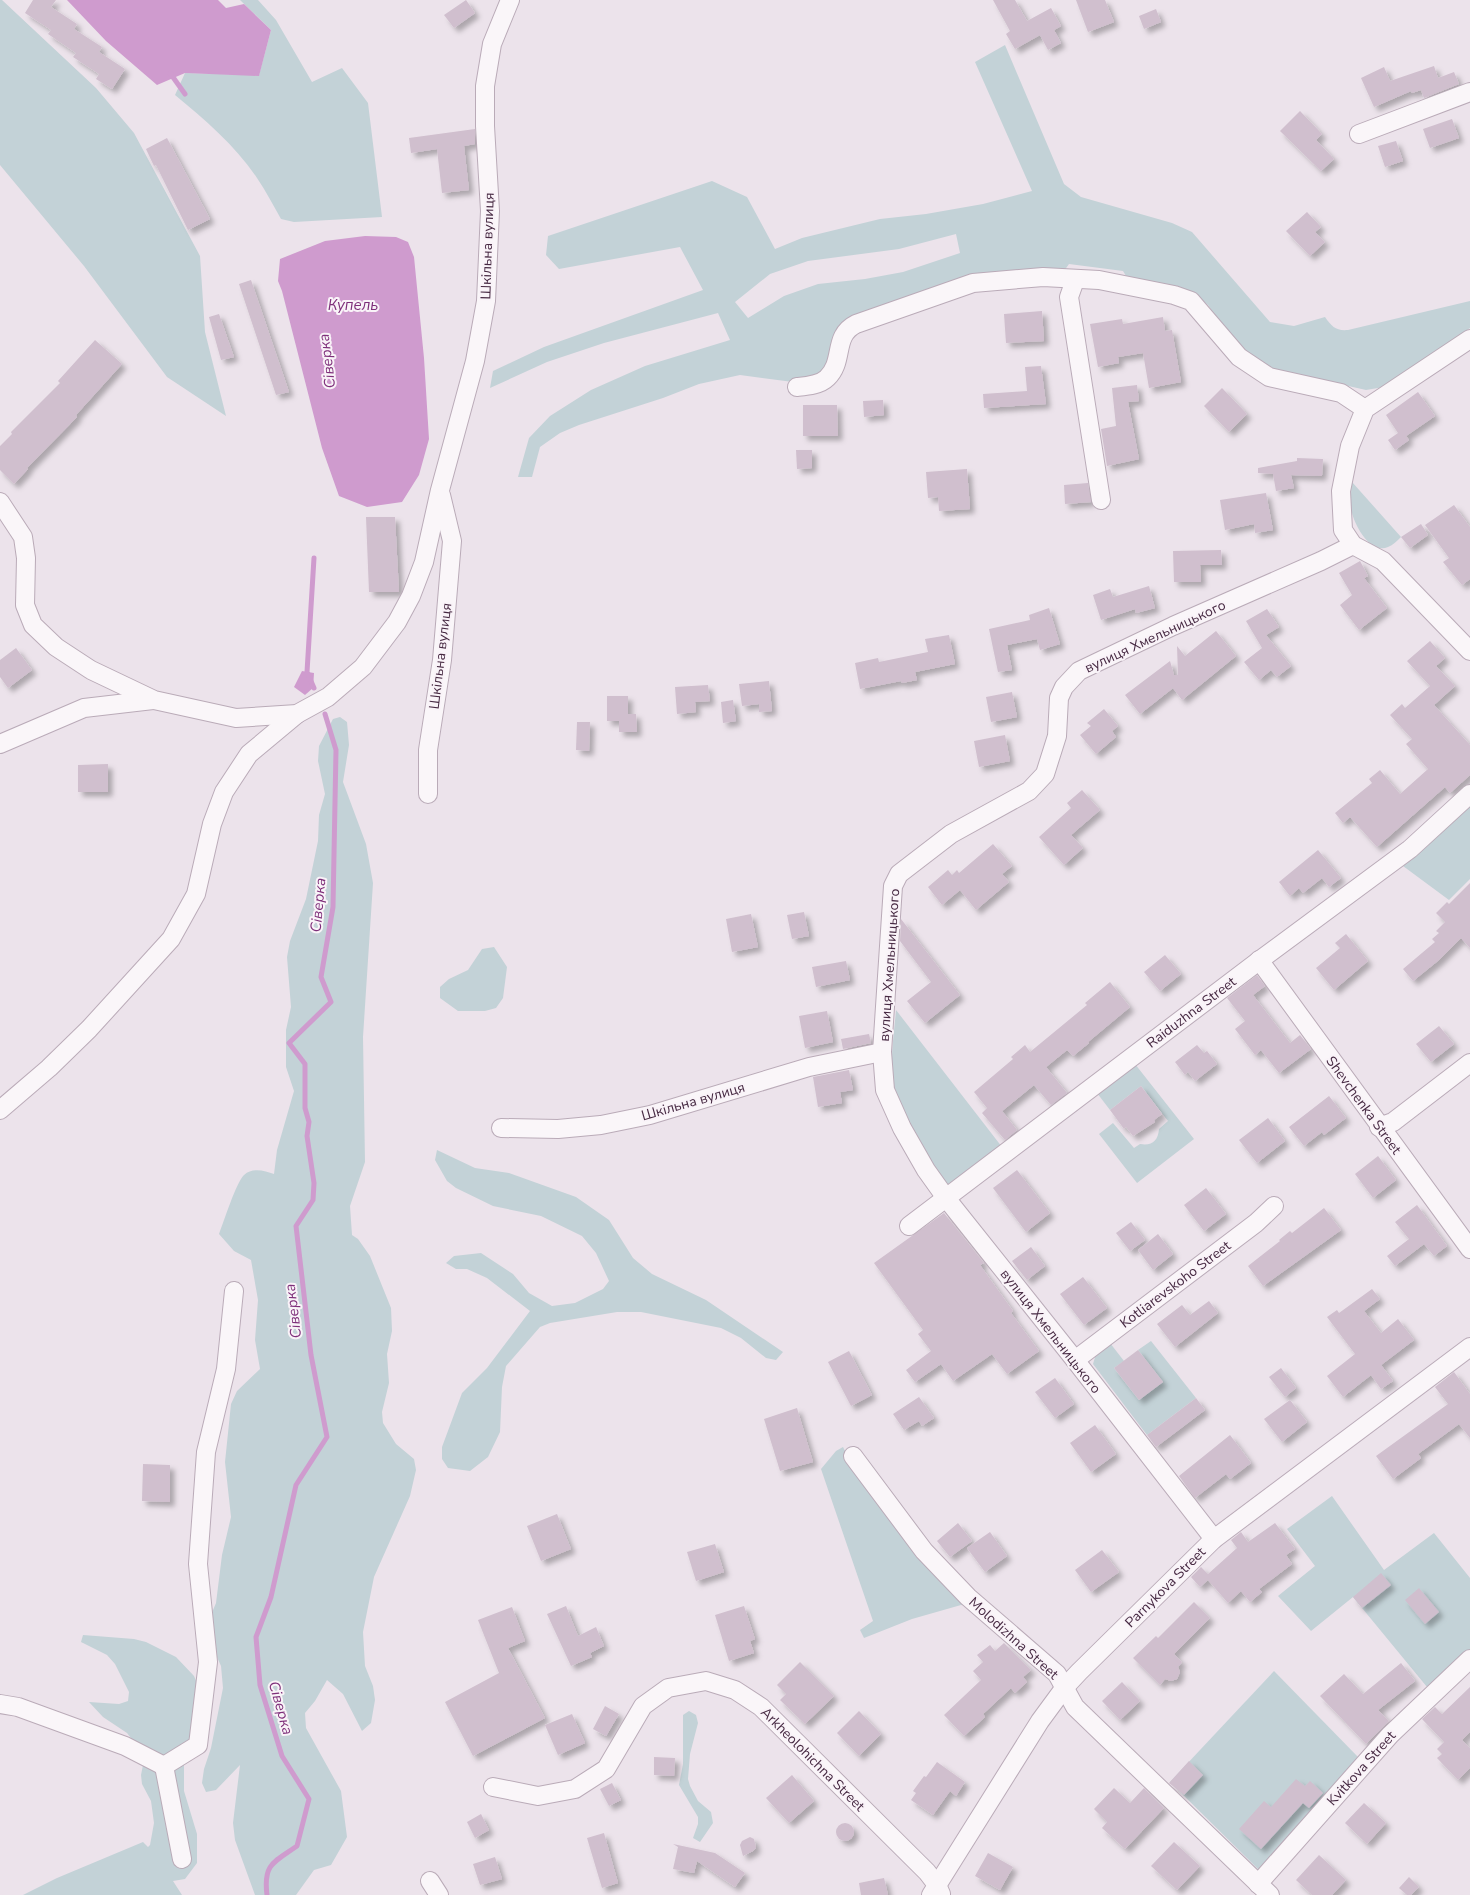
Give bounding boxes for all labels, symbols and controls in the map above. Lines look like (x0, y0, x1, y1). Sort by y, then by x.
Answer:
street label: Шкільна вулиця (476, 192, 499, 300)
water label: Купель (328, 295, 378, 315)
water label: Сіверка (314, 333, 340, 389)
street label: вулиця Хмельницького (1082, 595, 1229, 677)
street label: Шкільна вулиця (425, 602, 456, 710)
water label: Сіверка (306, 877, 330, 933)
street label: вулиця Хмельницького (875, 888, 904, 1042)
street label: Raiduzhna Street (1143, 972, 1240, 1052)
street label: Shevchenka Street (1322, 1052, 1406, 1158)
street label: Шкільна вулиця (639, 1078, 747, 1125)
street label: Kotliarevskoho Street (1116, 1236, 1235, 1332)
street label: вулиця Хмельницького (996, 1265, 1105, 1398)
water label: Сіверка (280, 1283, 306, 1339)
street label: Parnykova Street (1121, 1543, 1210, 1632)
street label: Molodizhna Street (965, 1593, 1063, 1684)
water label: Сіверка (264, 1679, 298, 1737)
street label: Arkheolohichna Street (756, 1703, 869, 1816)
street label: Kvitkova Street (1323, 1727, 1400, 1810)

